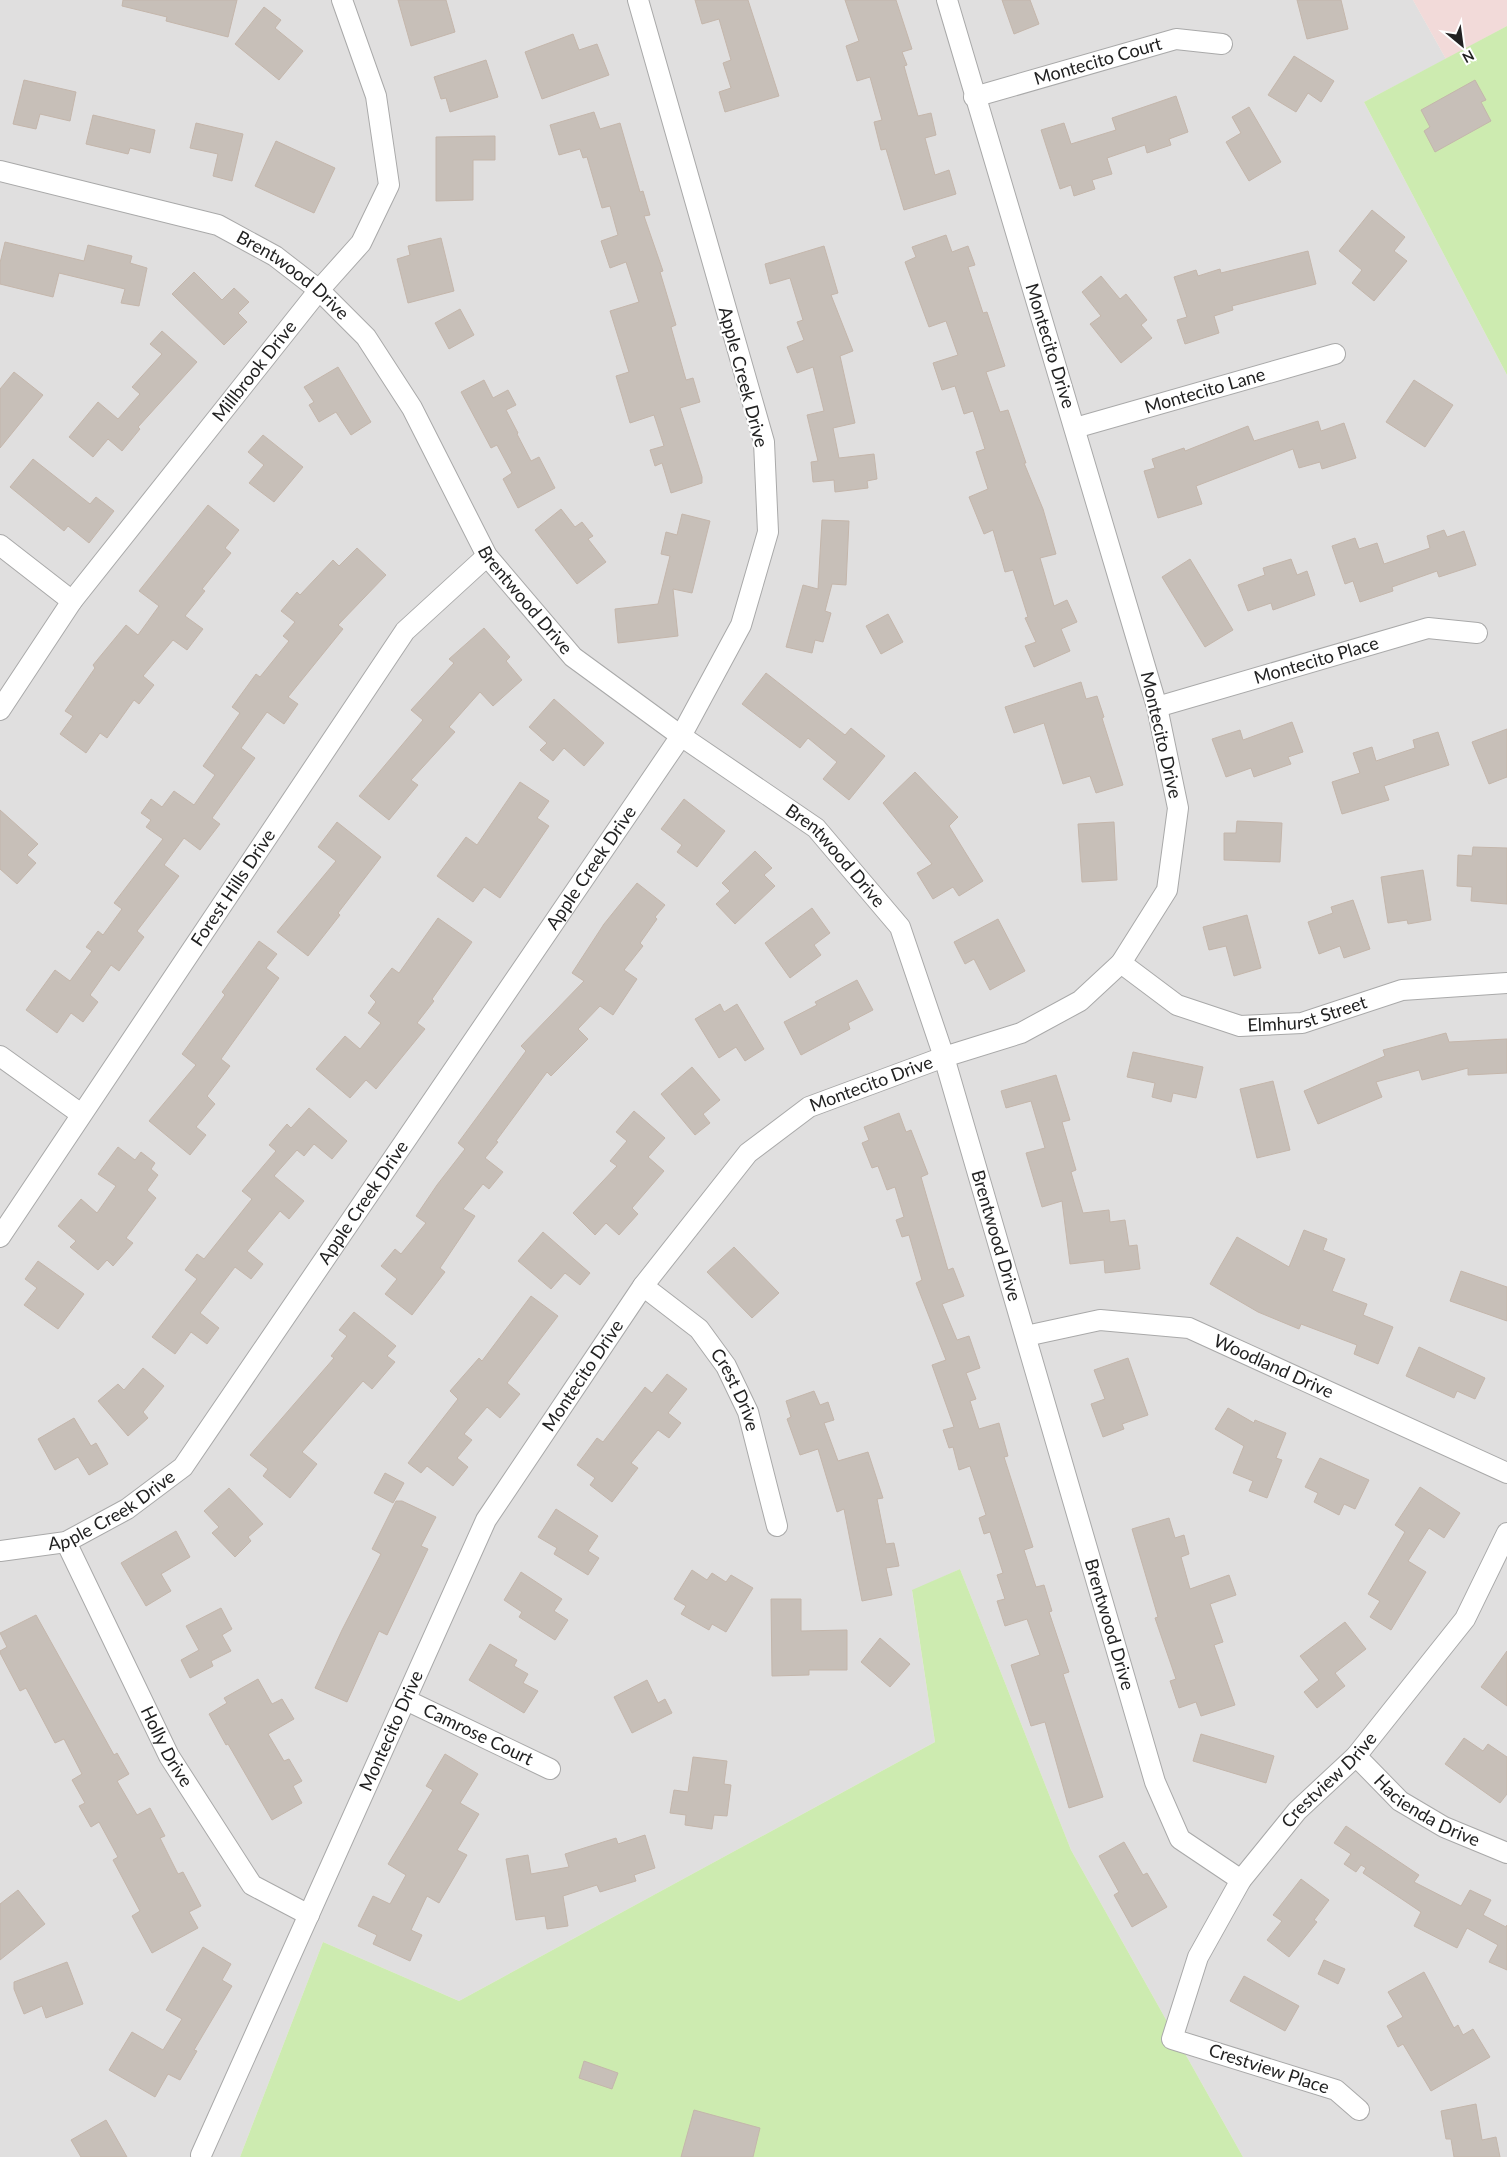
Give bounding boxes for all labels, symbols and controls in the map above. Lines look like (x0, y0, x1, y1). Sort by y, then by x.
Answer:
north arrow (1437, 20, 1487, 70)
street label: Montecito Court (1031, 32, 1165, 89)
text: N (1460, 47, 1477, 67)
street label: Brentwood Drive (233, 225, 354, 324)
street label: Montecito Drive (1022, 281, 1080, 411)
street label: Apple Creek Drive (715, 304, 773, 449)
street label: Millbrook Drive (207, 316, 300, 426)
street label: Montecito Lane (1142, 362, 1267, 418)
street label: Brentwood Drive (474, 542, 578, 658)
street label: Montecito Place (1251, 631, 1381, 688)
street label: Montecito Drive (1137, 669, 1187, 800)
street label: Brentwood Drive (782, 799, 890, 911)
street label: Apple Creek Drive (541, 801, 640, 933)
street label: Forest Hills Drive (186, 825, 279, 950)
street label: Elmhurst Street (1247, 990, 1370, 1036)
street label: Montecito Drive (806, 1050, 935, 1116)
street label: Apple Creek Drive (313, 1136, 412, 1268)
street label: Brentwood Drive (967, 1167, 1026, 1304)
street label: Montecito Drive (537, 1315, 627, 1435)
street label: Woodland Drive (1211, 1329, 1337, 1402)
street label: Crest Drive (707, 1343, 764, 1433)
street label: Apple Creek Drive (47, 1465, 179, 1554)
street label: Brentwood Drive (1081, 1556, 1140, 1692)
street label: Montecito Drive (354, 1667, 427, 1794)
street label: Camrose Court (420, 1698, 538, 1770)
street label: Holly Drive (137, 1702, 198, 1791)
street label: Crestview Drive (1276, 1727, 1381, 1832)
street label: Hacienda Drive (1370, 1769, 1483, 1851)
street label: Crestview Place (1206, 2038, 1332, 2098)

